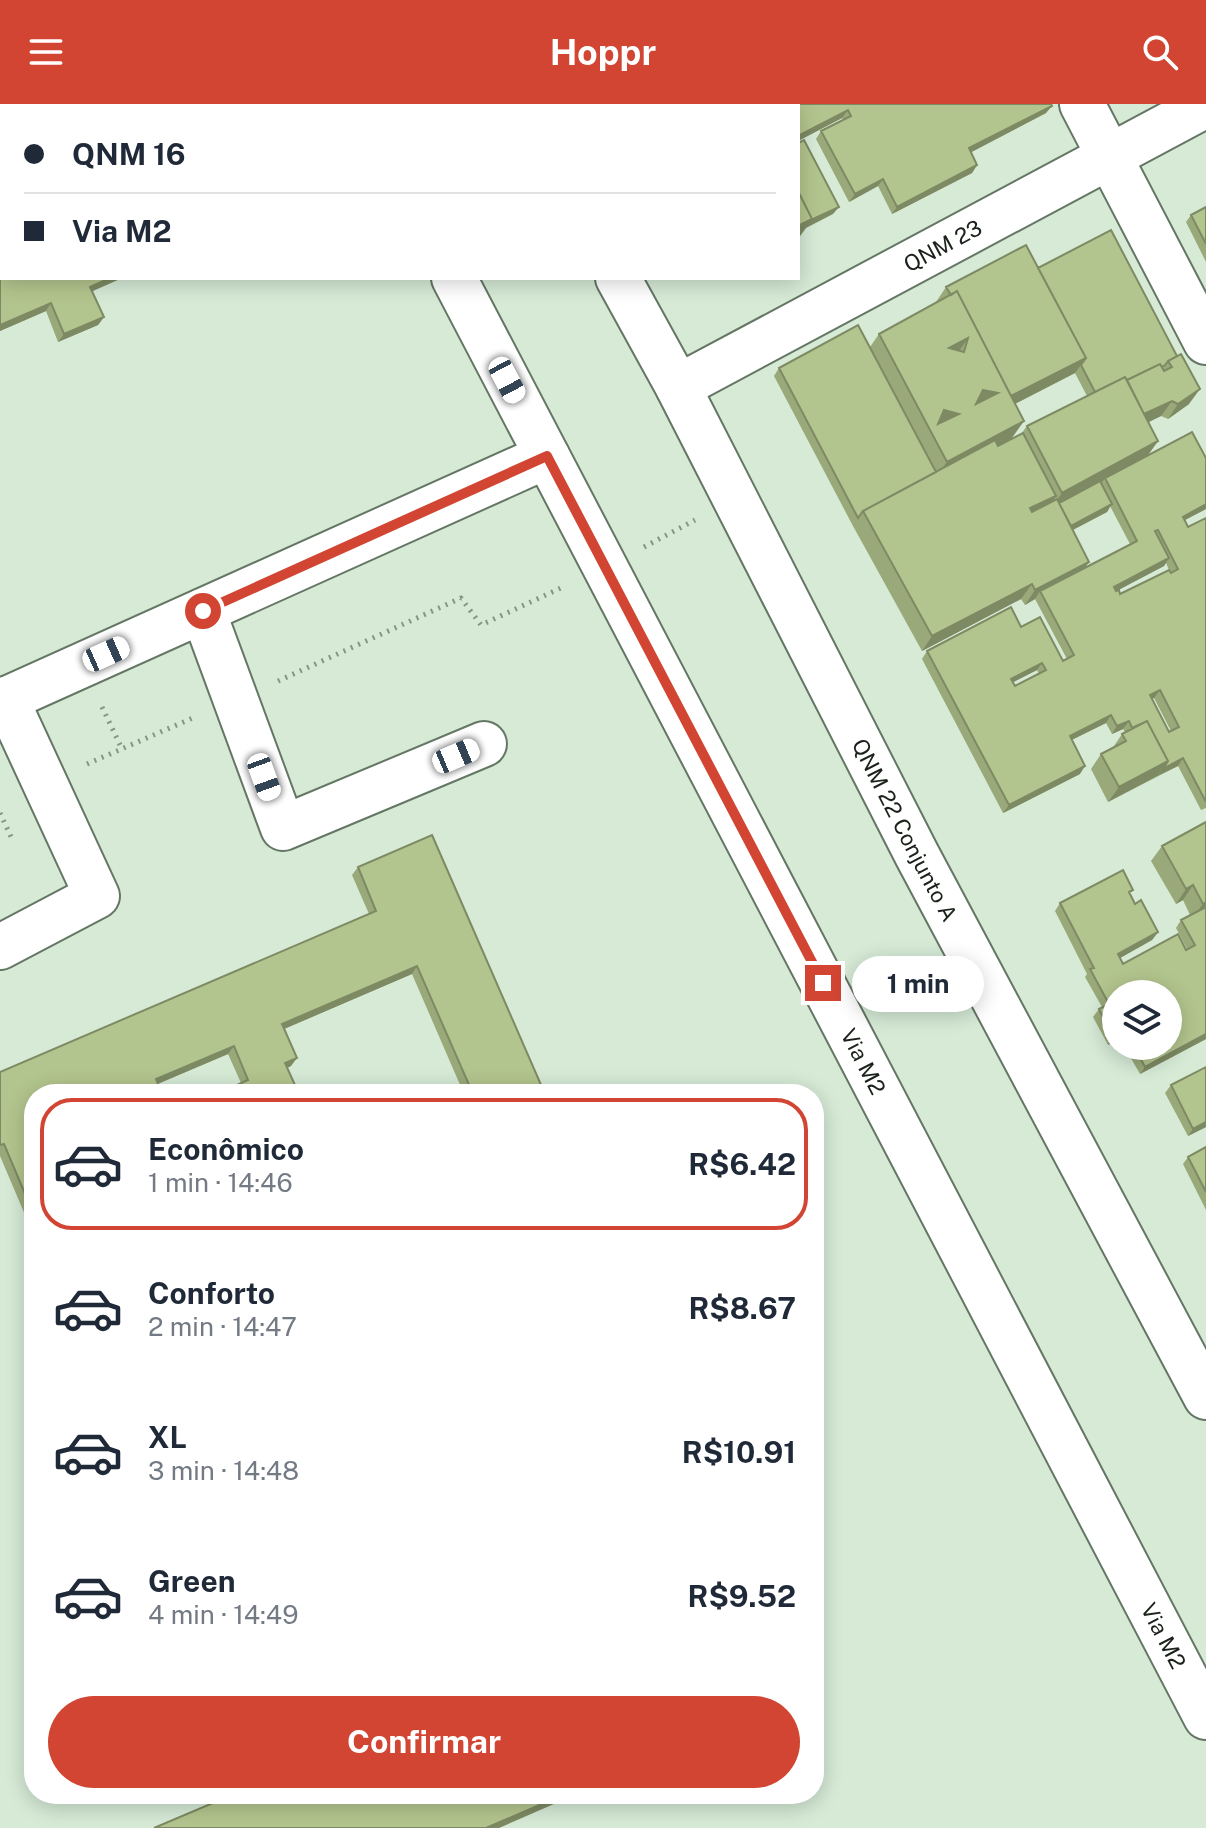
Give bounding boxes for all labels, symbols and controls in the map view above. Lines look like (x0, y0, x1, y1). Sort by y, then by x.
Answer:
icon: menu (24, 30, 68, 74)
icon: search (1138, 30, 1182, 74)
text: Hoppr (550, 31, 656, 73)
text: QNM 16 (72, 136, 186, 172)
text: Via M2 (72, 213, 171, 249)
street label: QNM 23 (899, 214, 986, 277)
car (485, 353, 529, 407)
route start (185, 593, 221, 629)
car (79, 633, 133, 675)
street label: QNM 22 Conjunto A (847, 734, 963, 926)
car (429, 736, 483, 776)
car (245, 750, 283, 804)
callout: 1 min (851, 955, 983, 1011)
route end (805, 965, 841, 1001)
text: 1 min (887, 968, 949, 999)
map controls (1102, 980, 1182, 1060)
button: layers (1102, 980, 1182, 1060)
street label: Via M2 (836, 1024, 891, 1099)
icon: car (52, 1128, 124, 1200)
text: Econômico (148, 1131, 304, 1167)
text: R$6.42 (688, 1146, 796, 1182)
text: 1 min · 14:46 (148, 1167, 293, 1198)
icon: car (52, 1272, 124, 1344)
text: Conforto (148, 1275, 275, 1311)
text: R$8.67 (688, 1290, 796, 1326)
text: 2 min · 14:47 (148, 1311, 297, 1342)
icon: car (52, 1416, 124, 1488)
text: XL (148, 1419, 187, 1455)
text: R$10.91 (682, 1434, 796, 1470)
text: 3 min · 14:48 (148, 1455, 299, 1486)
icon: car (52, 1560, 124, 1632)
text: Green (148, 1563, 235, 1599)
text: R$9.52 (688, 1578, 796, 1614)
text: 4 min · 14:49 (148, 1599, 298, 1630)
street label: Via M2 (1136, 1599, 1191, 1673)
button: Confirmar (48, 1696, 800, 1788)

